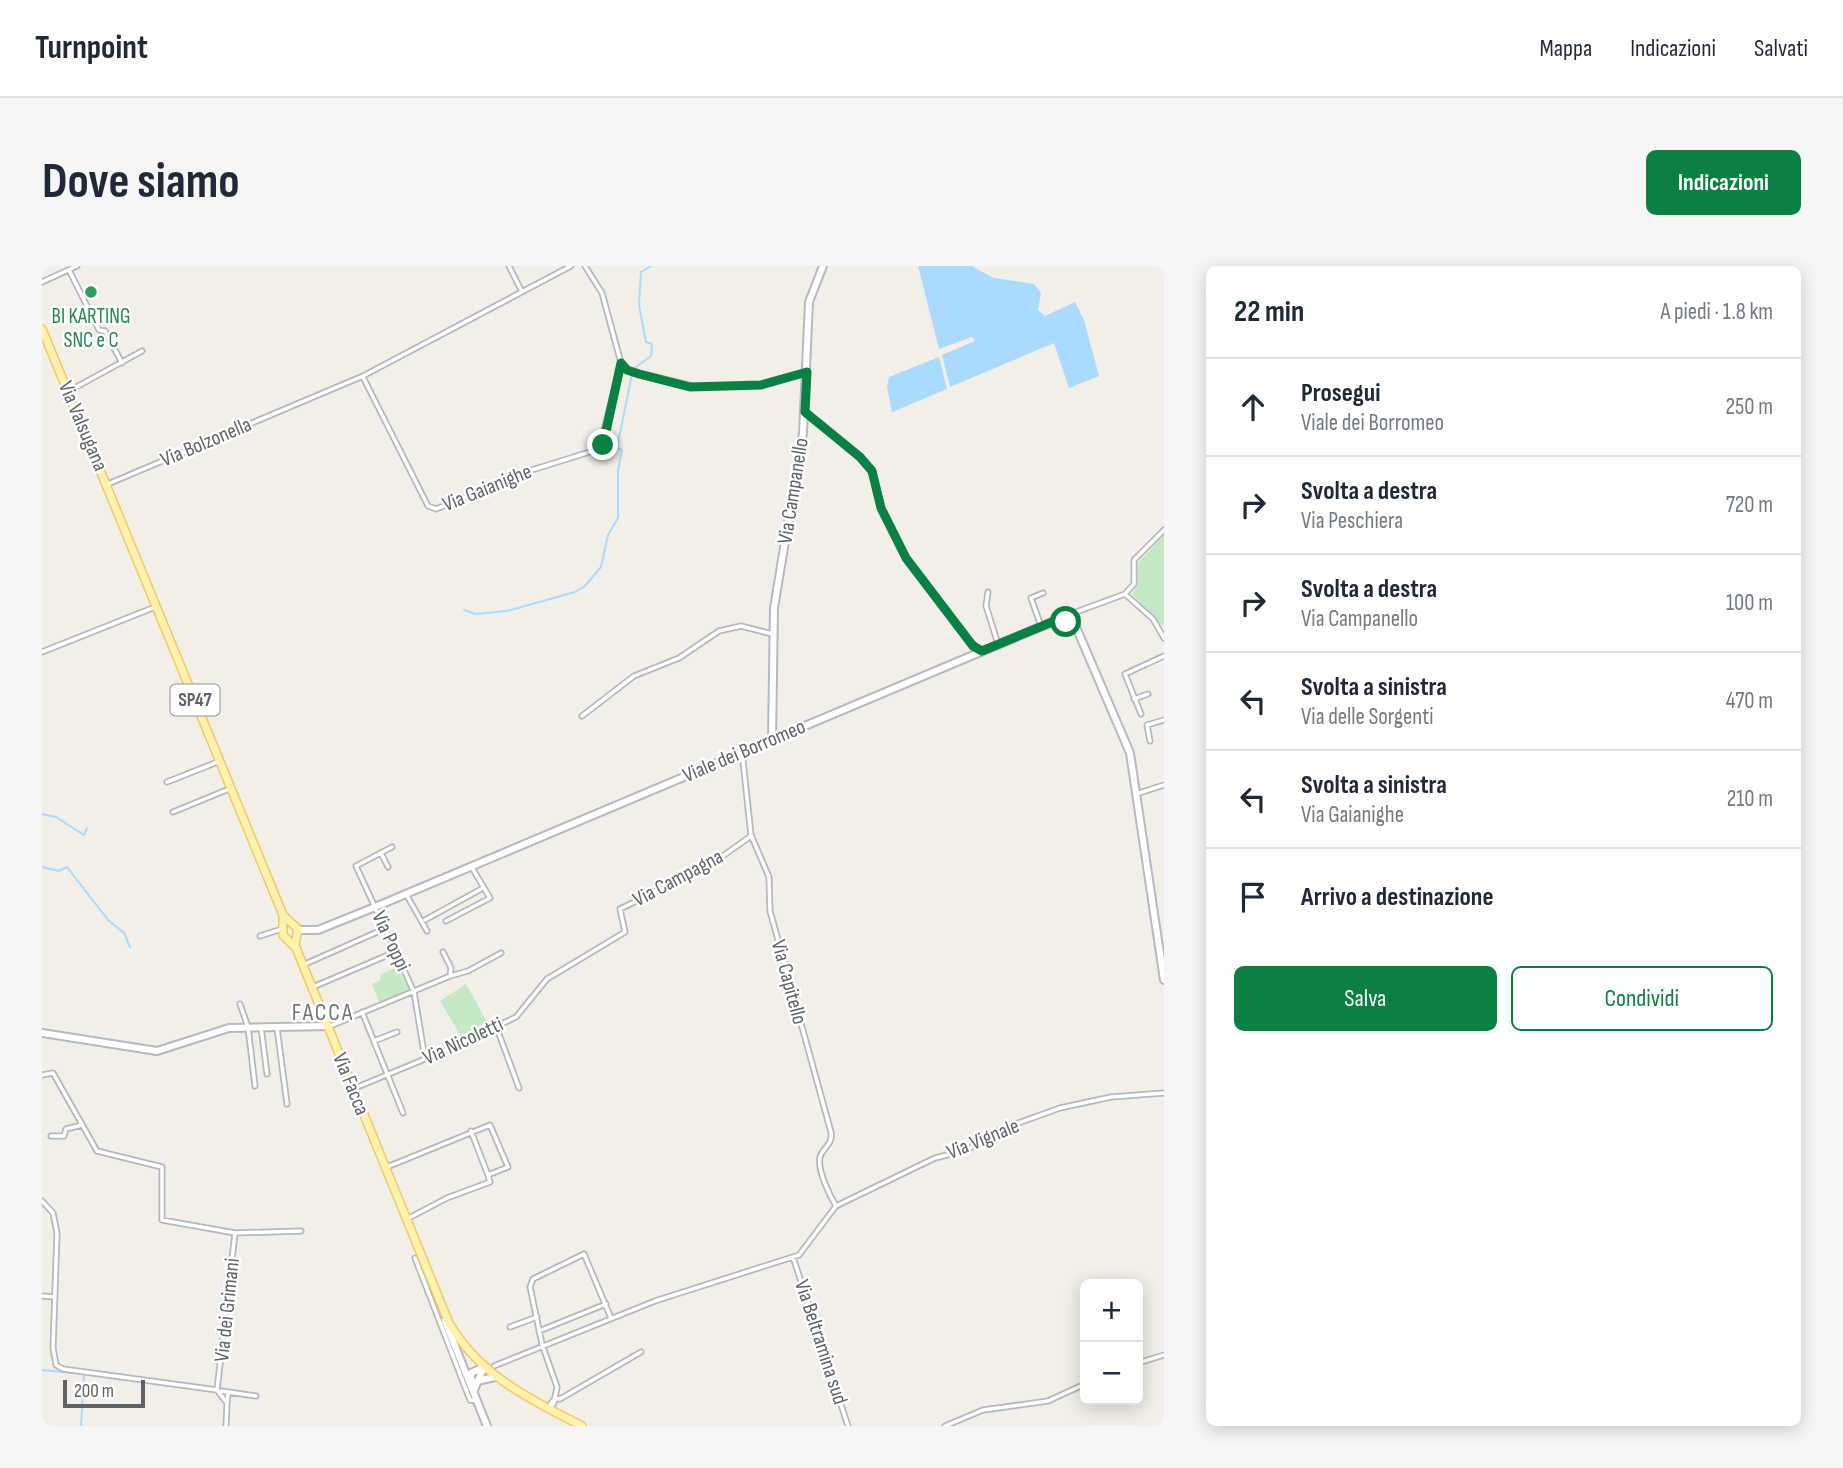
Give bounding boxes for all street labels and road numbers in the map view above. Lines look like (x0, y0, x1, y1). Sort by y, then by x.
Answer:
street label: Via Valsugana (53, 377, 113, 475)
street label: Via Bolzonella (157, 412, 255, 472)
street label: Via Campanello (772, 436, 814, 546)
street label: Via Gaianighe (439, 459, 535, 517)
road number: SP47 (170, 684, 220, 715)
street label: Viale dei Borromeo (679, 714, 809, 788)
street label: Via Campagna (629, 844, 727, 912)
street label: Via Poppi (366, 907, 416, 975)
street label: Via Capitello (766, 937, 812, 1027)
street label: Via Nicoletti (419, 1012, 507, 1070)
street label: Via Facca (327, 1049, 375, 1119)
street label: Via Vignale (943, 1113, 1023, 1165)
street label: Via dei Grimani (209, 1257, 245, 1363)
street label: Via Beltramina sud (789, 1277, 853, 1407)

